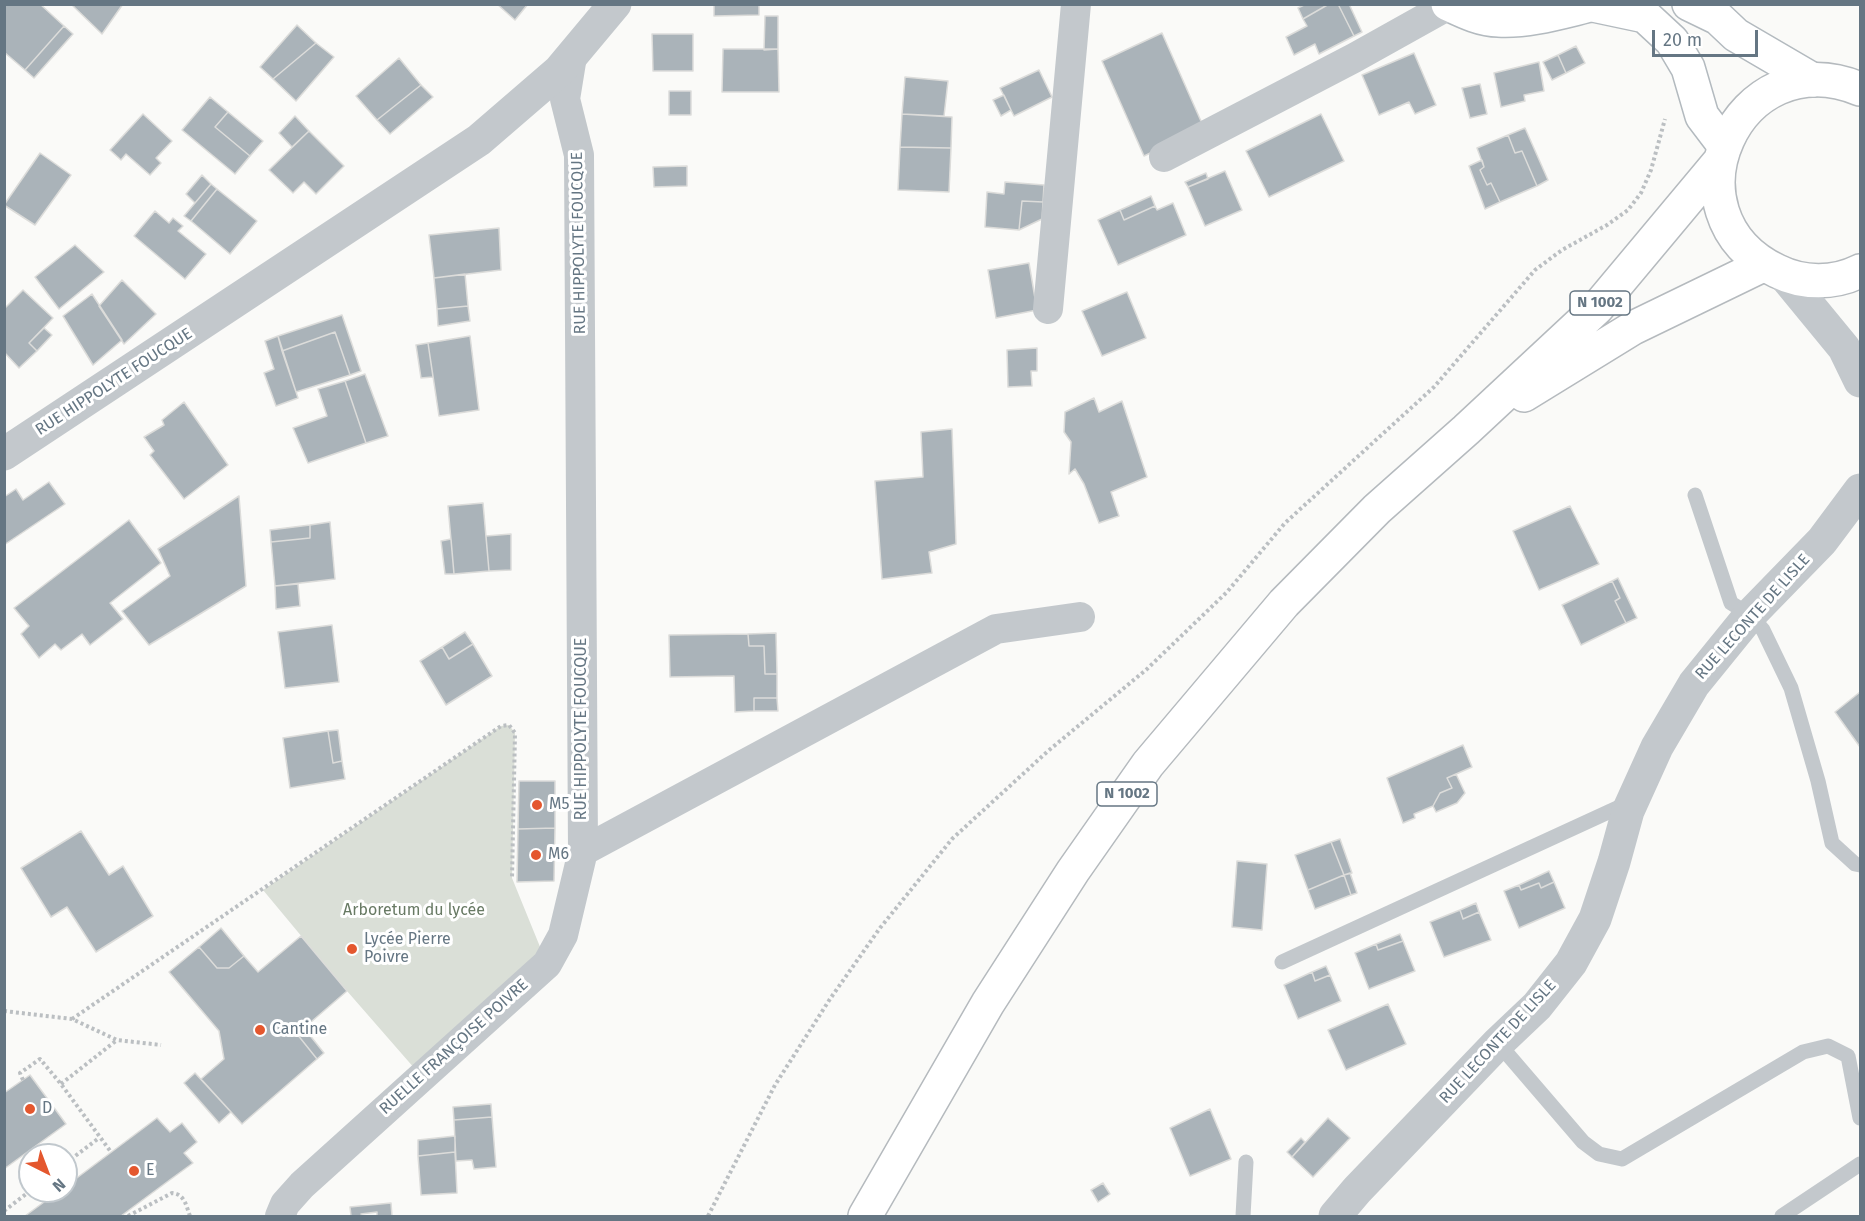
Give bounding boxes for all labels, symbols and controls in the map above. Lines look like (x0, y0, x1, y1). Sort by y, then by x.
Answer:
scale bar (1655, 18, 1762, 56)
text: 20 m (1663, 29, 1702, 51)
street label: RUE HIPPOLYTE FOUCQUE (568, 151, 590, 335)
road number: N 1002 (1570, 291, 1630, 315)
street label: RUE HIPPOLYTE FOUCQUE (32, 324, 196, 440)
street label: RUE LECONTE DE LISLE (1692, 550, 1814, 684)
street label: RUE HIPPOLYTE FOUCQUE (572, 638, 592, 820)
road number: N 1002 (1097, 782, 1157, 806)
place label: M5 (549, 795, 569, 815)
marker: M5 (530, 798, 544, 812)
place label: M6 (548, 845, 569, 865)
marker: M6 (529, 848, 543, 862)
park label: Arboretum du lycée (343, 901, 485, 921)
place label: Lycée Pierre Poivre (364, 930, 451, 968)
marker: Lycée Pierre Poivre (345, 942, 359, 956)
street label: RUELLE FRANÇOISE POIVRE (376, 975, 532, 1119)
street label: RUE LECONTE DE LISLE (1436, 976, 1560, 1108)
place label: Cantine (272, 1020, 327, 1040)
marker: Cantine (253, 1023, 267, 1037)
place label: D (42, 1099, 52, 1119)
marker: D (23, 1102, 37, 1116)
north arrow (18, 1143, 78, 1203)
place label: E (146, 1161, 155, 1181)
marker: E (127, 1164, 141, 1178)
text: N (49, 1175, 69, 1196)

